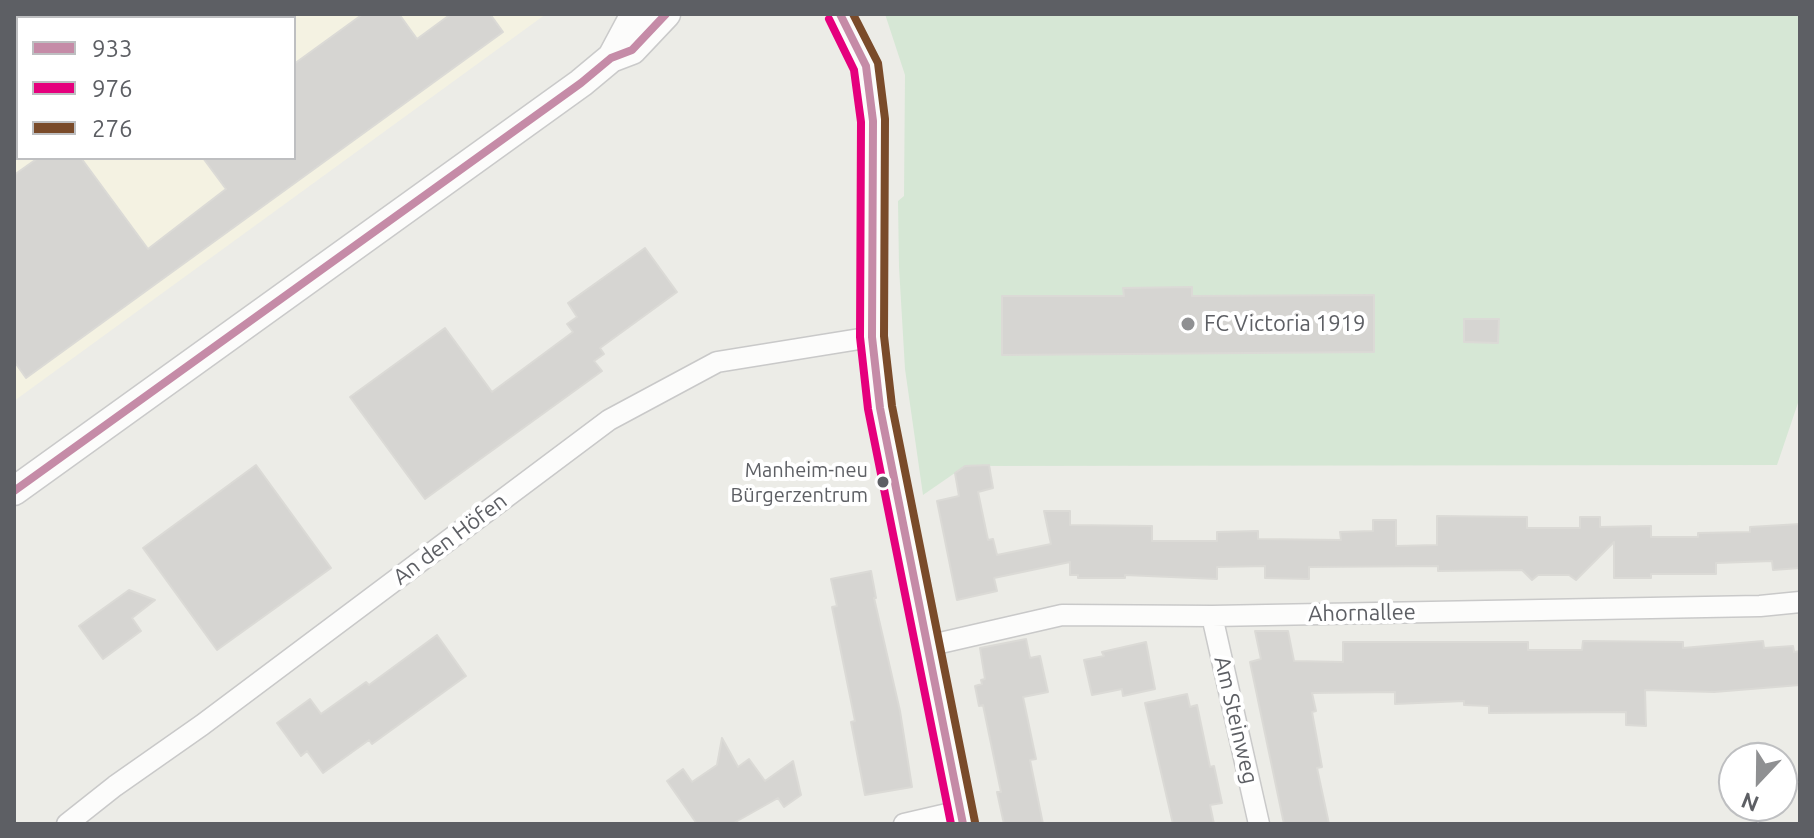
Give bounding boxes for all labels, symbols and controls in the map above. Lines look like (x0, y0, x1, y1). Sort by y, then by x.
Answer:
legend (16, 16, 296, 160)
text: 933 (92, 35, 133, 62)
text: 976 (92, 75, 133, 102)
text: 276 (92, 115, 133, 142)
place label: FC Victoria 1919 (1204, 311, 1365, 337)
marker: FC Victoria 1919 (1179, 315, 1197, 333)
place label: Manheim-neu Bürgerzentrum (731, 458, 868, 505)
marker: Manheim-neu Bürgerzentrum (875, 474, 891, 490)
street label: An den Höfen (388, 488, 512, 590)
street label: Ahornallee (1308, 599, 1416, 627)
street label: Am Steinweg (1208, 654, 1264, 786)
north arrow (1718, 742, 1798, 822)
text: N (1737, 788, 1762, 818)

